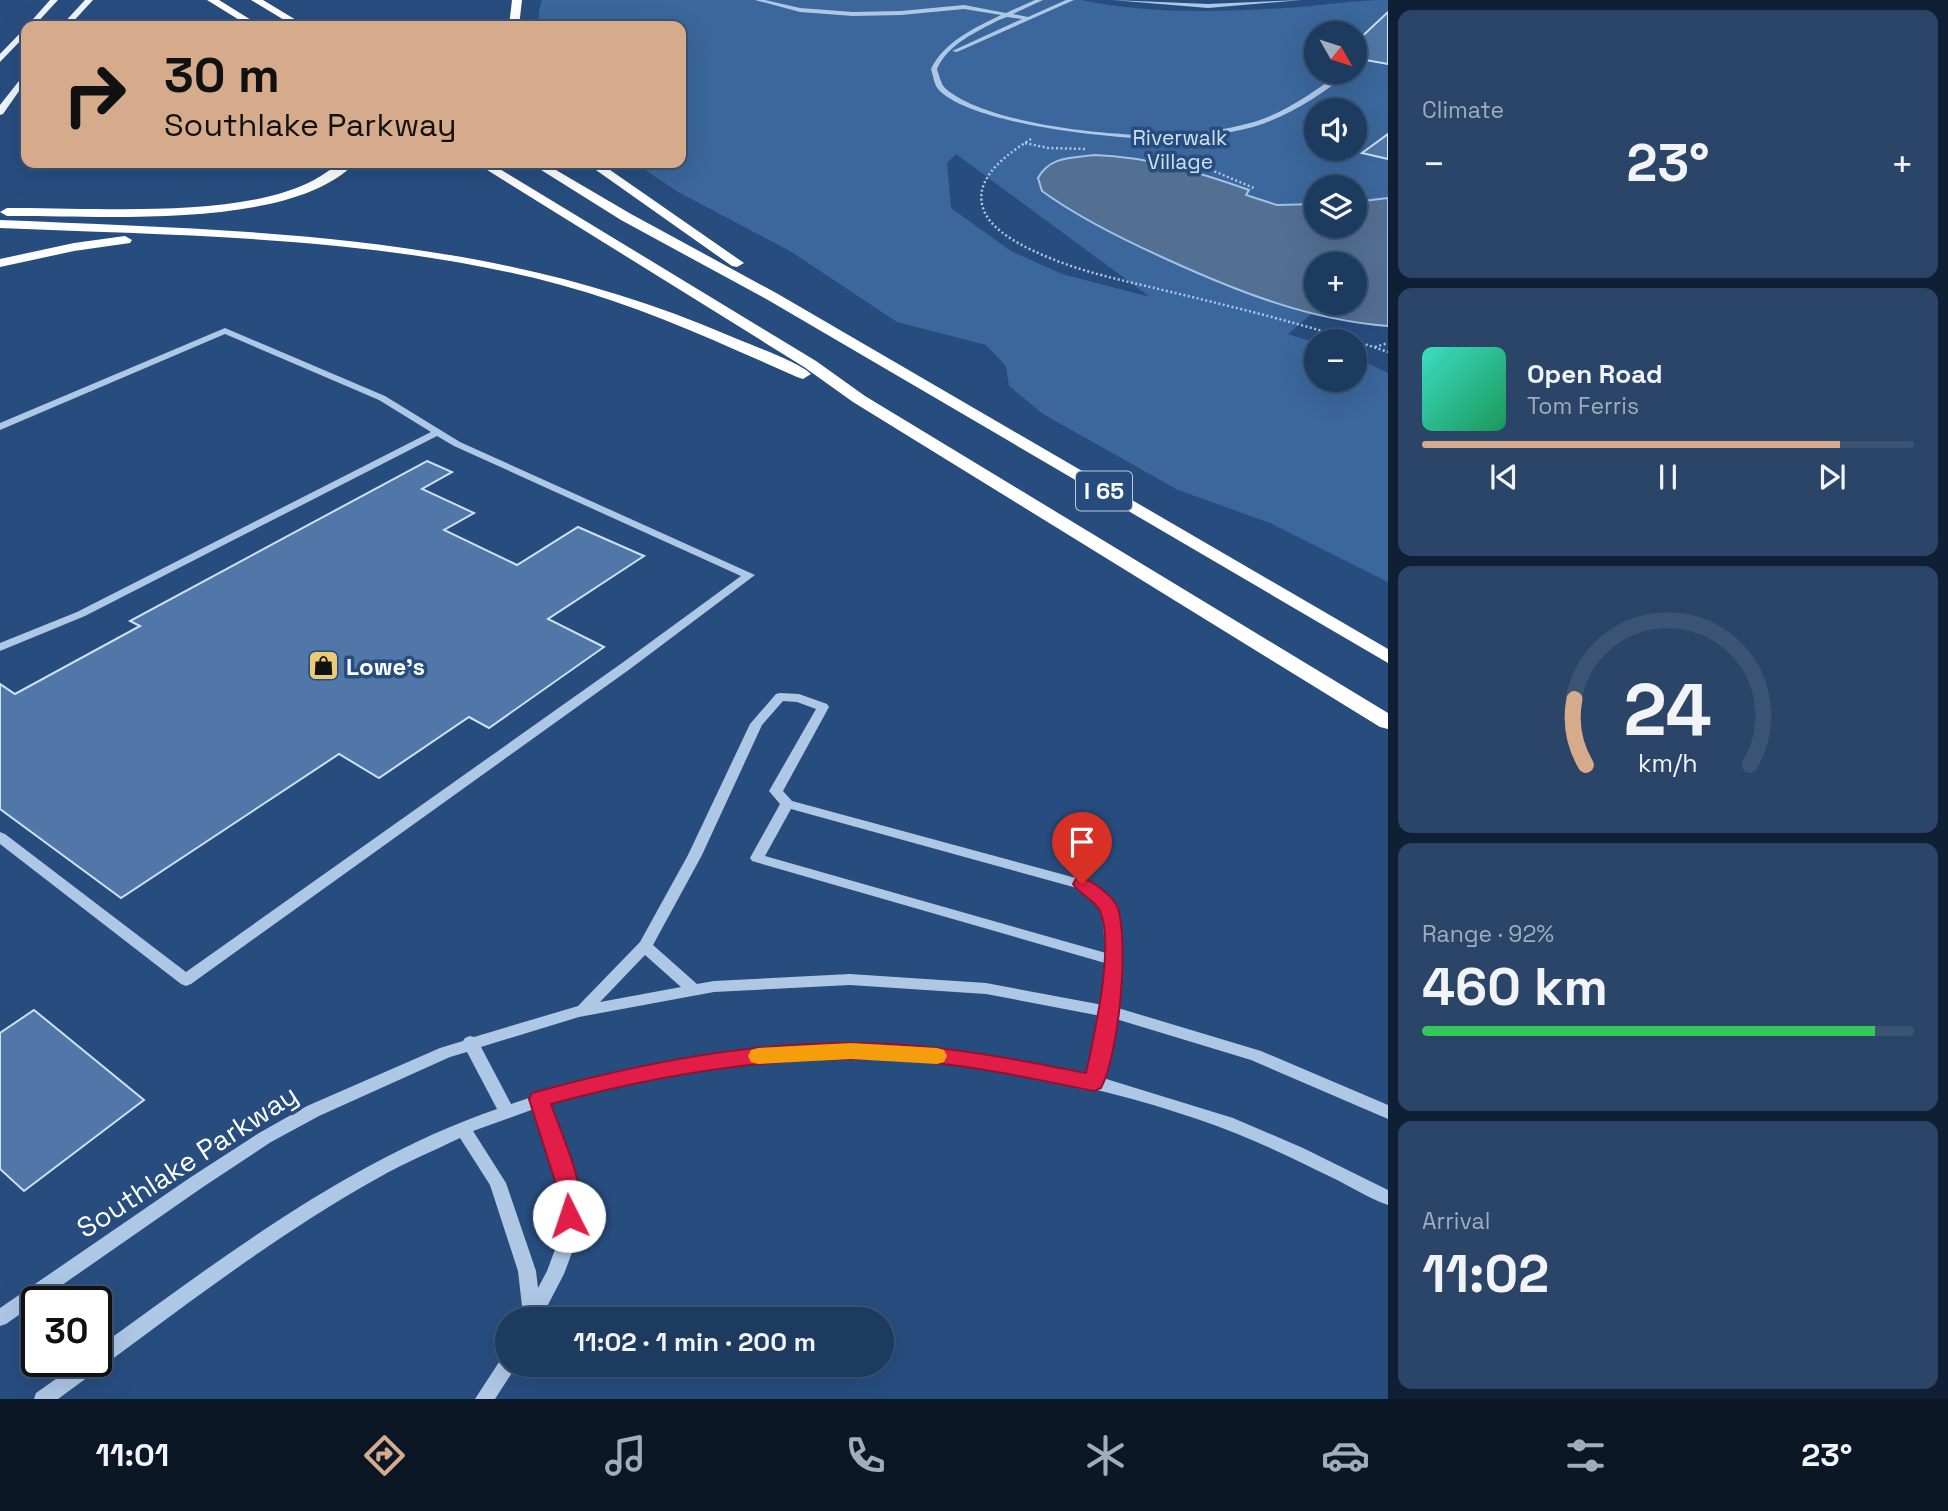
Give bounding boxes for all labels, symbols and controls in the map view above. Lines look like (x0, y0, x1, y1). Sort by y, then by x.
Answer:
north arrow (1304, 21, 1367, 84)
map controls (1304, 21, 1367, 392)
text: 30 m (164, 44, 280, 106)
icon: right (49, 49, 140, 140)
text: Climate (1422, 95, 1504, 125)
button: sound (1304, 98, 1367, 161)
text: Southlake Parkway (164, 105, 457, 145)
park label: Riverwalk Village (1133, 124, 1227, 175)
text: 23° (1627, 130, 1710, 196)
text: − (1422, 140, 1446, 188)
text: + (1890, 140, 1914, 188)
button: layers (1304, 175, 1367, 238)
button: + (1304, 252, 1367, 315)
button: − (1304, 329, 1367, 392)
text: Open Road (1527, 357, 1663, 391)
text: Tom Ferris (1527, 391, 1639, 421)
icon: previous (1485, 458, 1523, 496)
icon: pause (1649, 458, 1687, 496)
icon: next (1813, 458, 1851, 496)
road number: I 65 (1076, 471, 1132, 510)
shop icon: Lowe's (306, 649, 340, 683)
place label: Lowe's (346, 651, 425, 682)
text: 24 (1624, 664, 1712, 757)
text: km/h (1638, 747, 1698, 779)
pin (1052, 812, 1112, 884)
icon: arrive (1063, 823, 1101, 861)
text: Range · 92% (1422, 919, 1554, 949)
text: 460 km (1422, 954, 1608, 1020)
street label: Southlake Parkway (70, 1076, 304, 1246)
position arrow (532, 1179, 606, 1253)
text: Arrival (1422, 1206, 1490, 1236)
text: 11:02 (1422, 1241, 1549, 1307)
speed limit sign: 30 (21, 1286, 112, 1377)
text: 11:02 · 1 min · 200 m (573, 1325, 816, 1359)
icon: directions (360, 1431, 409, 1480)
icon: music (601, 1431, 650, 1480)
icon: phone (841, 1431, 890, 1480)
icon: climate (1081, 1431, 1130, 1480)
icon: car (1321, 1431, 1370, 1480)
icon: filters (1561, 1431, 1610, 1480)
text: 11:01 (96, 1435, 169, 1475)
text: 23° (1801, 1435, 1852, 1475)

